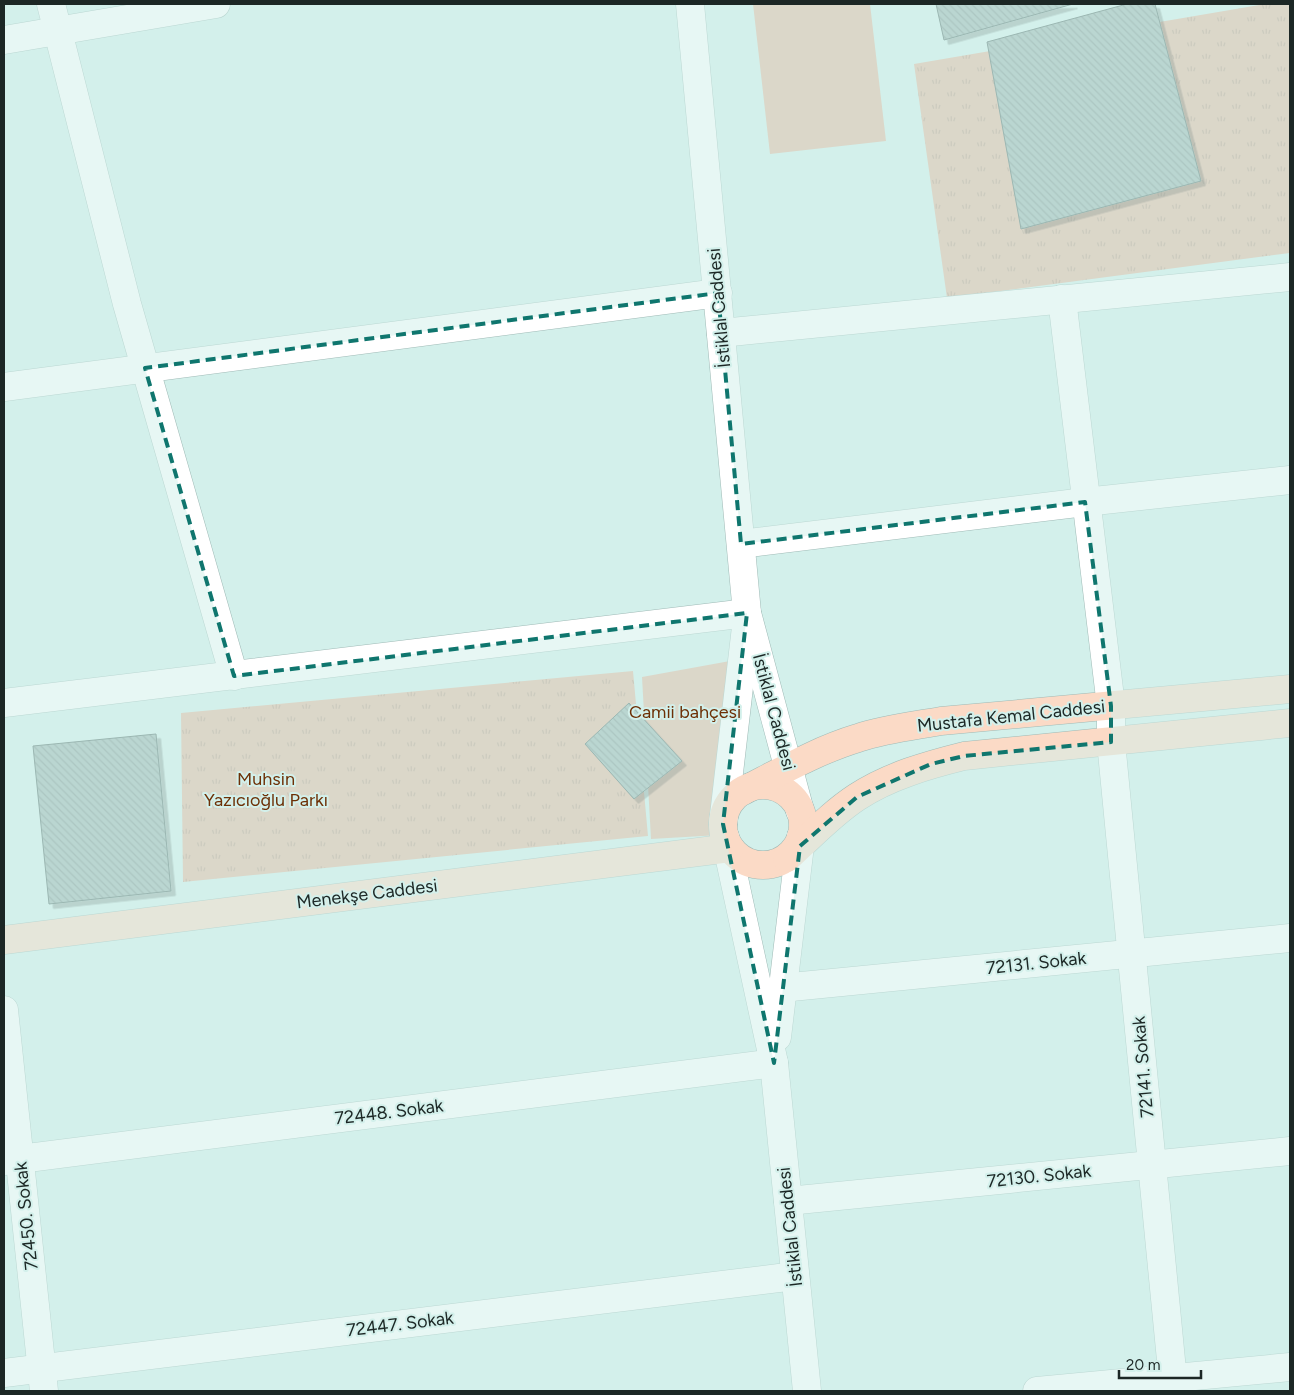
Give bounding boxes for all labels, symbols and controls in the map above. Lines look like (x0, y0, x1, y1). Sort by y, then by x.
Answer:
street label: İstiklal Caddesi (703, 247, 735, 369)
street label: İstiklal Caddesi (748, 651, 800, 773)
street label: Mustafa Kemal Caddesi (916, 695, 1106, 737)
park label: Camii bahçesi (629, 701, 741, 723)
park label: Muhsin Yazıcıoğlu Parkı (204, 768, 328, 811)
street label: Menekşe Caddesi (295, 874, 439, 914)
street label: 72131. Sokak (985, 947, 1087, 979)
street label: 72141. Sokak (1128, 1015, 1158, 1119)
street label: 72448. Sokak (333, 1094, 445, 1130)
street label: 72450. Sokak (9, 1160, 43, 1271)
street label: 72130. Sokak (986, 1160, 1092, 1192)
street label: İstiklal Caddesi (773, 1166, 807, 1288)
street label: 72447. Sokak (345, 1306, 455, 1341)
scale bar (1119, 1348, 1202, 1380)
text: 20 m (1126, 1356, 1160, 1374)

